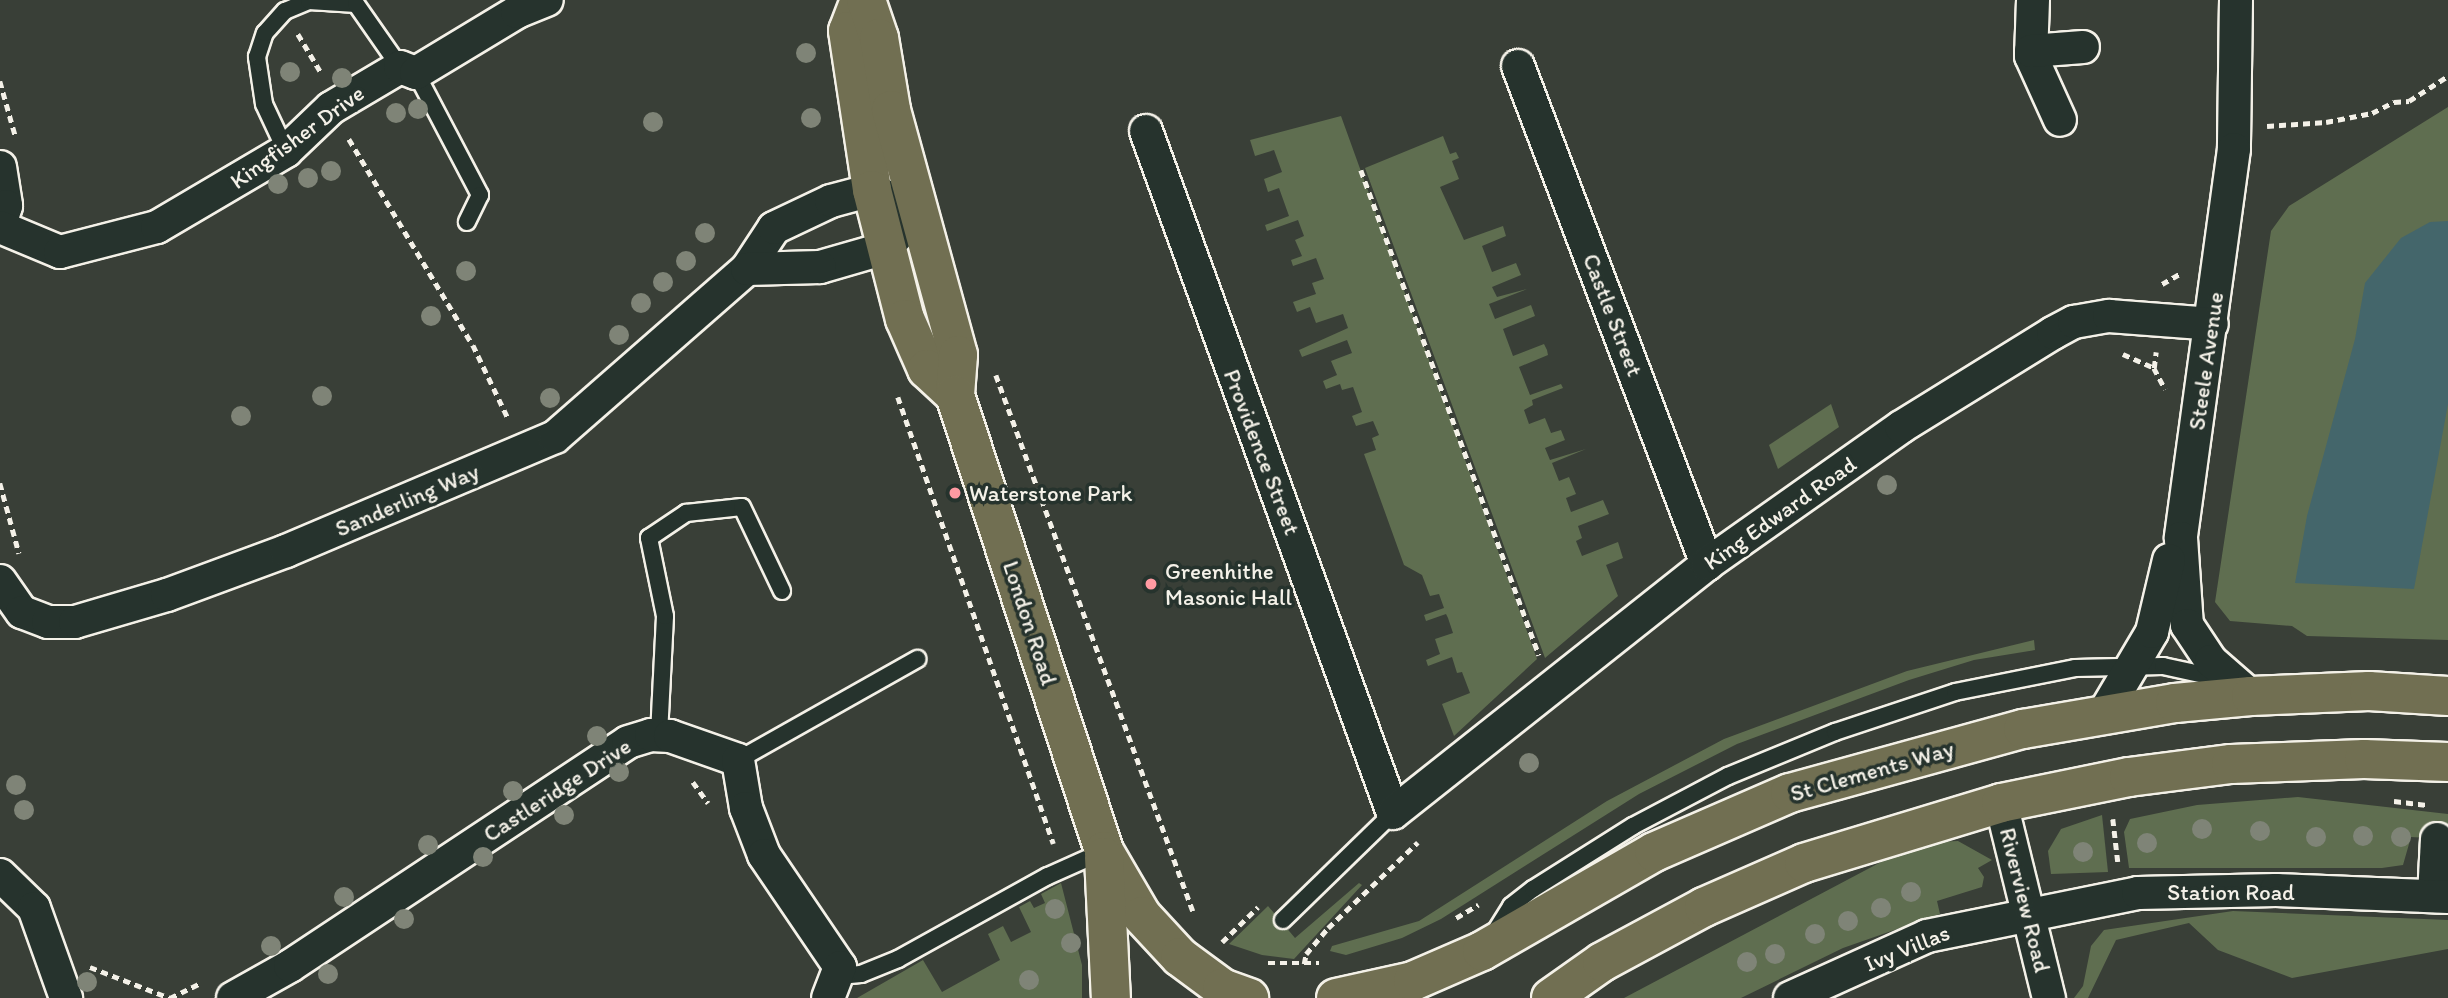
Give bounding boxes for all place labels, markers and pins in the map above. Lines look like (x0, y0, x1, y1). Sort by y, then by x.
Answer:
place label: Waterstone Park (969, 479, 1132, 507)
marker: Waterstone Park (947, 485, 963, 501)
place label: Greenhithe Masonic Hall (1165, 557, 1292, 611)
marker: Greenhithe Masonic Hall (1143, 576, 1159, 592)

